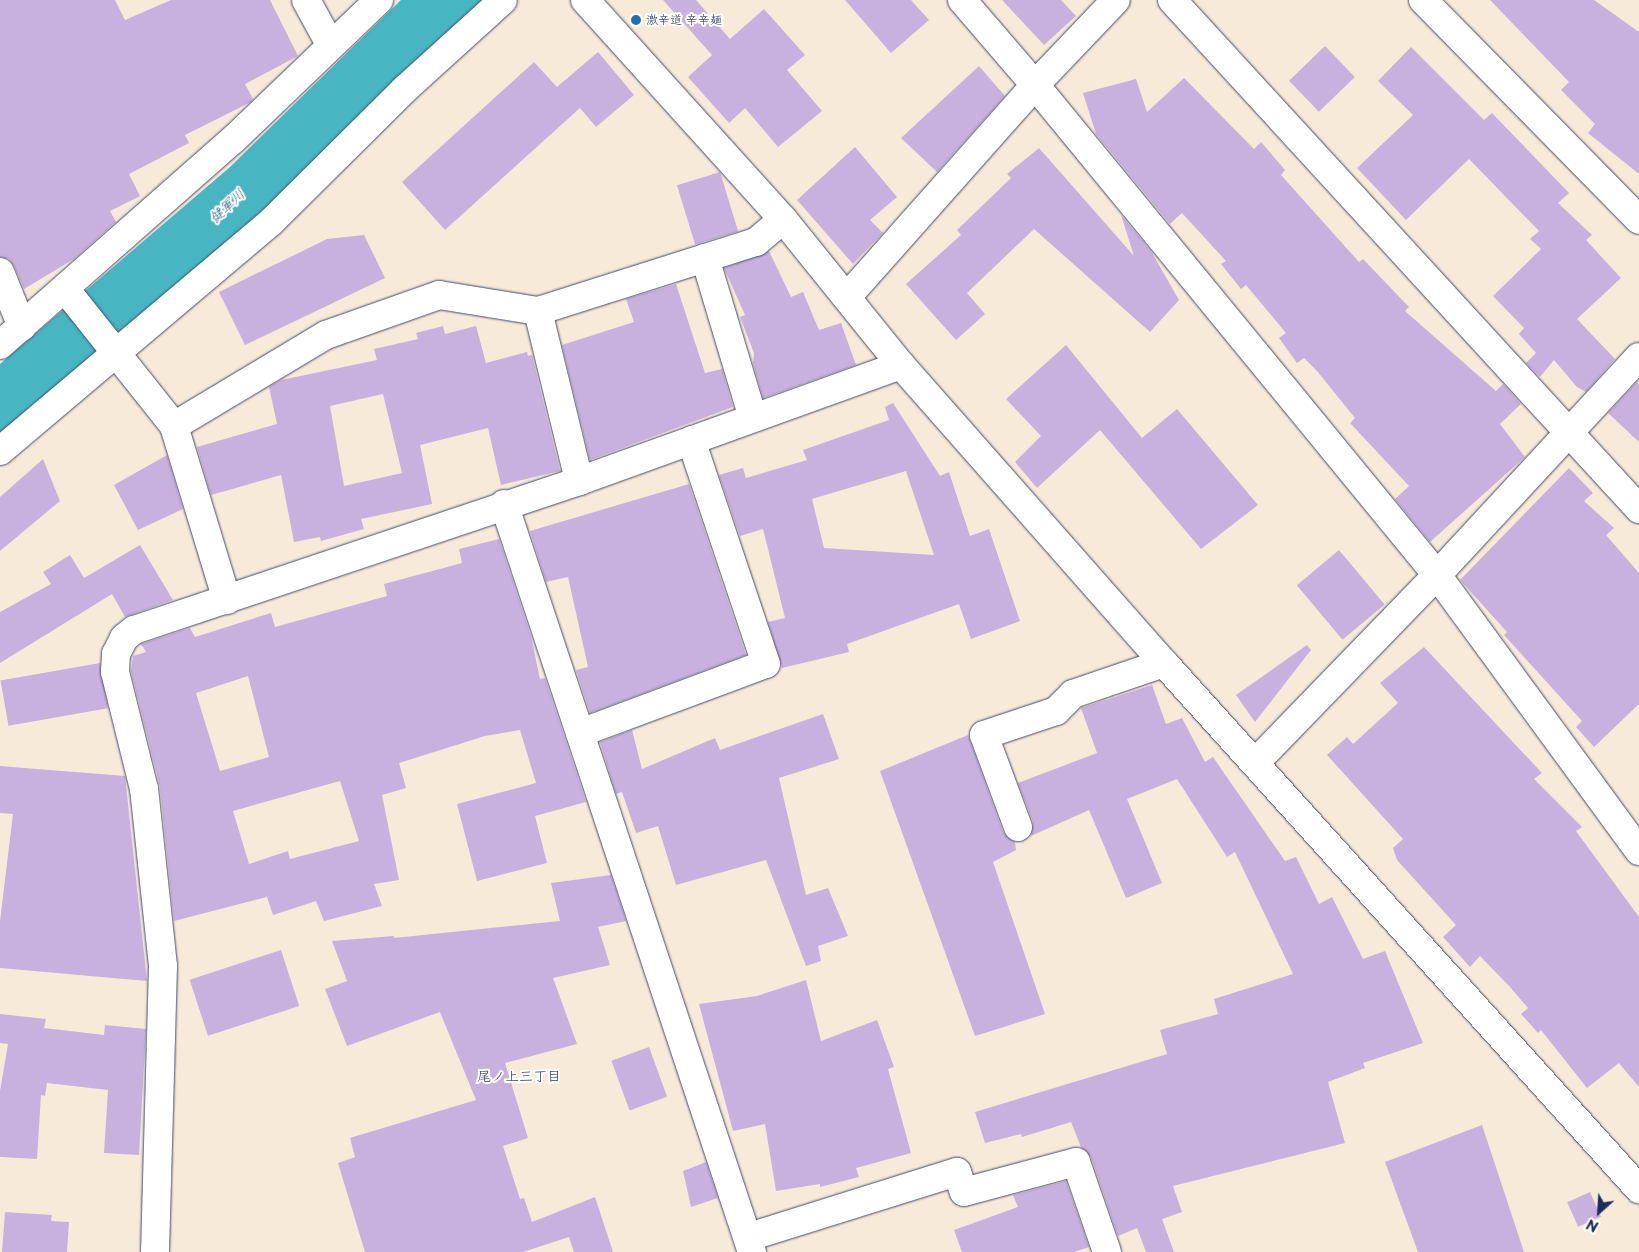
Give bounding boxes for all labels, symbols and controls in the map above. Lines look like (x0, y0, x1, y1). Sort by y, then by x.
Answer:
place label: 激辛道 辛辛麺 (646, 13, 722, 27)
marker: 激辛道 辛辛麺 (630, 14, 642, 26)
water label: 健軍川 (206, 186, 248, 226)
district label: 尾ノ上三丁目 (477, 1068, 561, 1084)
north arrow (1574, 1187, 1624, 1237)
text: N (1583, 1214, 1602, 1238)

